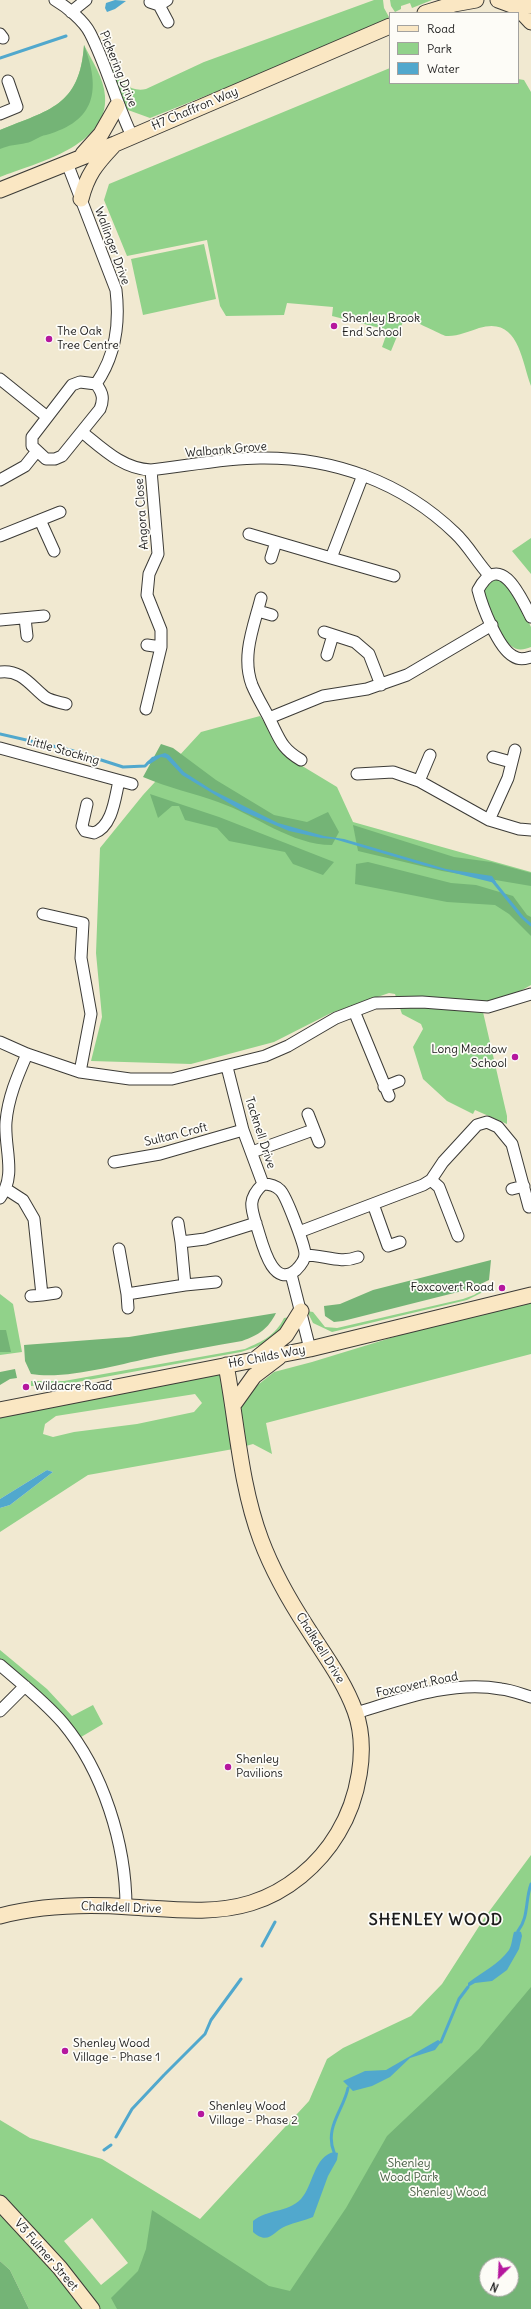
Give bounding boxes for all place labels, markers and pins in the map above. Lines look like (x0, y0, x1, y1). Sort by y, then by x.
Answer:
place label: Shenley Brook End School (342, 312, 420, 340)
marker: Shenley Brook End School (329, 321, 339, 331)
place label: The Oak Tree Centre (57, 325, 119, 353)
marker: The Oak Tree Centre (44, 334, 54, 344)
place label: Long Meadow School (431, 1043, 507, 1071)
marker: Long Meadow School (510, 1052, 520, 1062)
place label: Foxcovert Road (411, 1281, 494, 1295)
marker: Foxcovert Road (497, 1283, 507, 1293)
place label: Wildacre Road (34, 1380, 112, 1394)
marker: Wildacre Road (21, 1382, 31, 1392)
place label: Shenley Pavilions (236, 1753, 283, 1781)
marker: Shenley Pavilions (223, 1762, 233, 1772)
place label: Shenley Wood Village - Phase 1 (73, 2037, 160, 2065)
marker: Shenley Wood Village - Phase 1 (60, 2046, 70, 2056)
place label: Shenley Wood Village - Phase 2 (209, 2100, 298, 2128)
marker: Shenley Wood Village - Phase 2 (196, 2109, 206, 2119)

